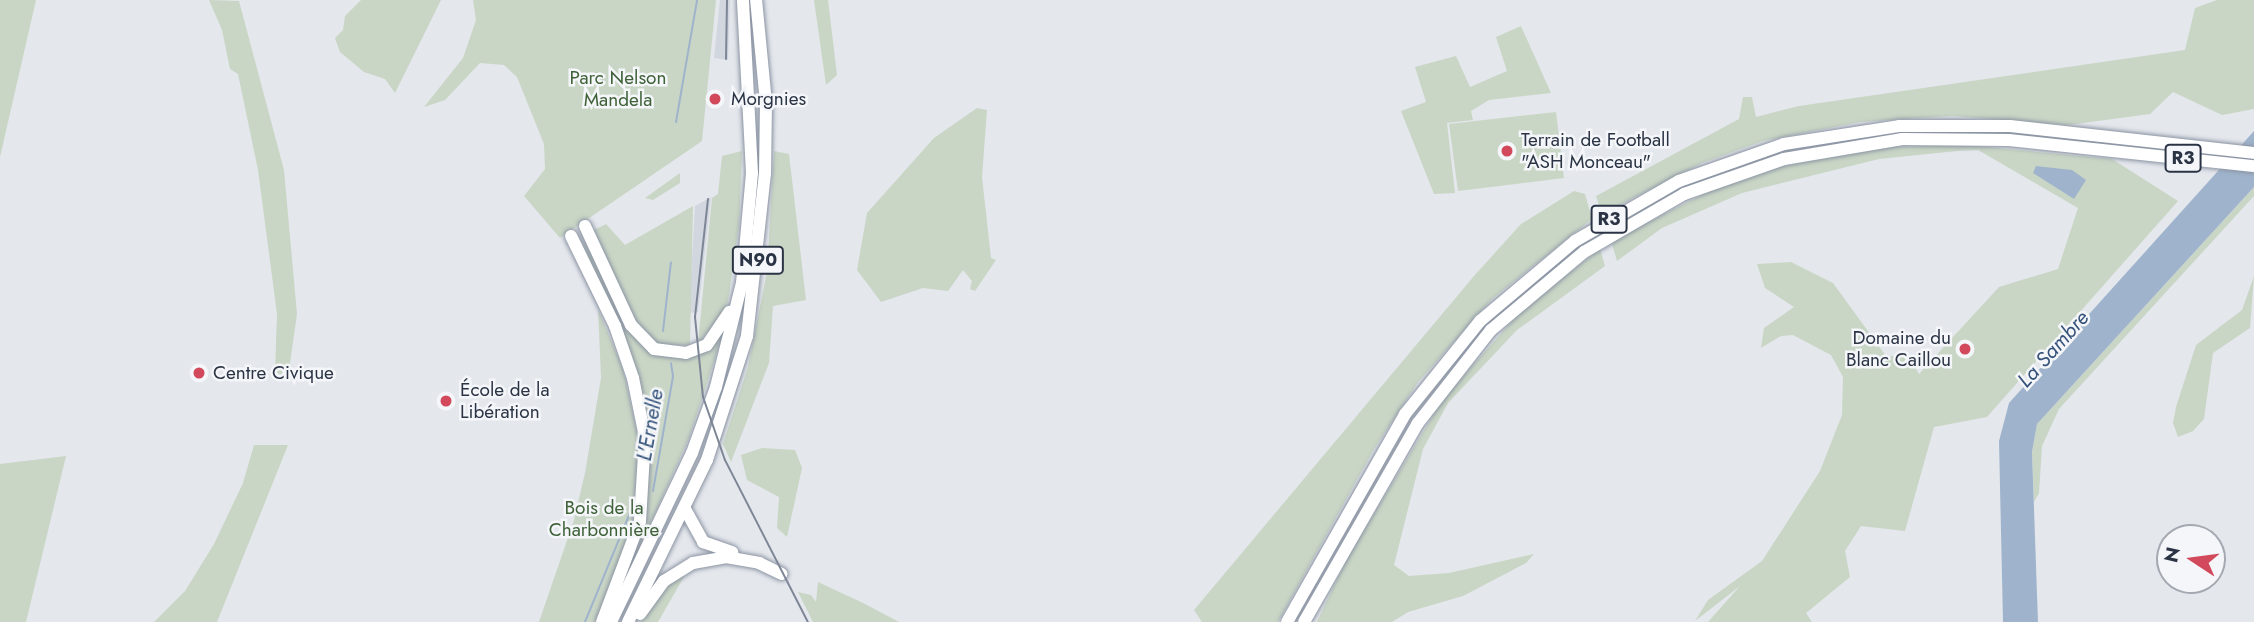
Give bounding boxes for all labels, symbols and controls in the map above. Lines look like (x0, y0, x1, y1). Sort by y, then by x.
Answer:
park label: Parc Nelson Mandela (570, 67, 666, 111)
place label: Morgnies (731, 88, 806, 110)
marker: Morgnies (705, 89, 725, 109)
place label: Terrain de Football "ASH Monceau" (1521, 129, 1670, 173)
marker: Terrain de Football "ASH Monceau" (1499, 143, 1515, 159)
road number: R3 (2164, 144, 2202, 173)
road number: R3 (1590, 204, 1628, 233)
road number: N90 (732, 246, 784, 274)
water label: La Sambre (2012, 305, 2094, 393)
place label: Domaine du Blanc Caillou (1846, 327, 1951, 371)
marker: Domaine du Blanc Caillou (1957, 341, 1973, 357)
place label: Centre Civique (213, 362, 334, 384)
marker: Centre Civique (191, 365, 207, 381)
place label: École de la Libération (460, 379, 550, 423)
water label: L'Ernelle (631, 387, 669, 463)
marker: École de la Libération (438, 393, 454, 409)
park label: Bois de la Charbonnière (549, 497, 659, 541)
north arrow (2156, 524, 2226, 594)
text: N (2157, 544, 2187, 565)

